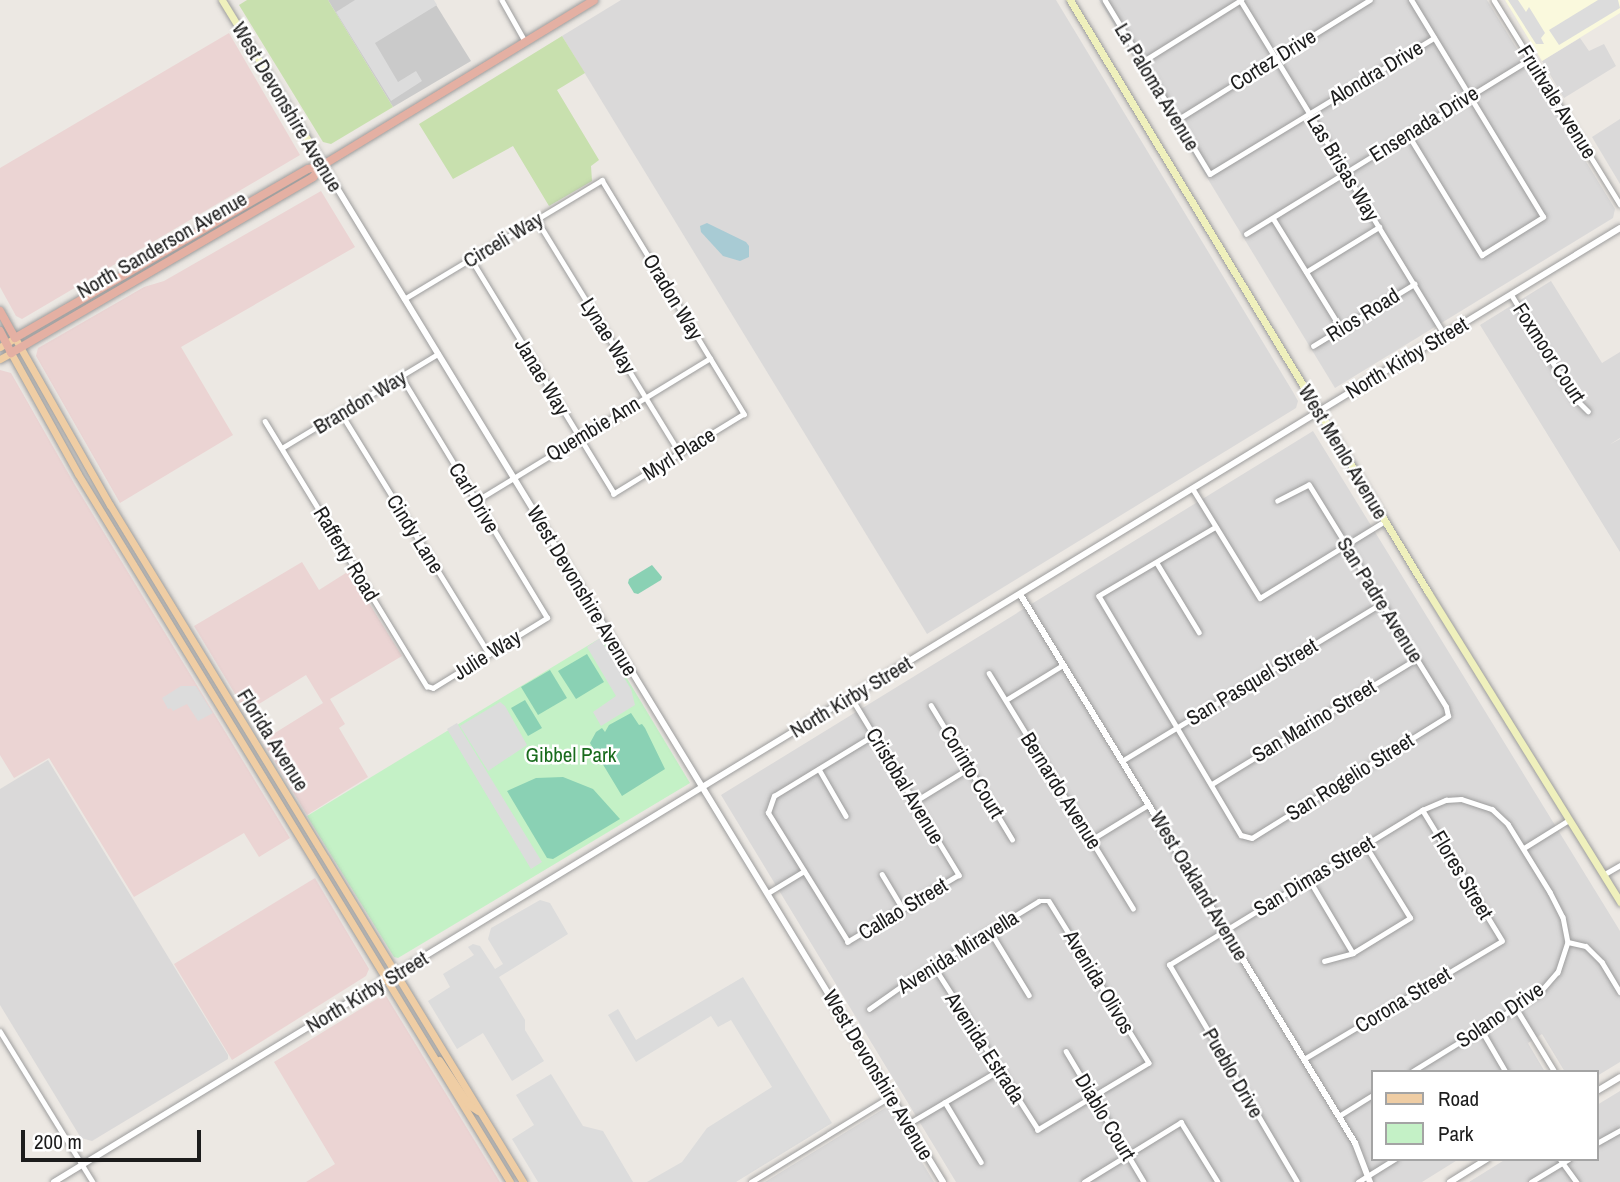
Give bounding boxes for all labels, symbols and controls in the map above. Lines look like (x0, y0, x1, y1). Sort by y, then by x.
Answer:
street label: West Devonshire Avenue (226, 17, 348, 197)
street label: La Paloma Avenue (1109, 18, 1205, 156)
street label: Cortez Drive (1225, 24, 1321, 96)
street label: Alondra Drive (1324, 35, 1428, 111)
street label: Fruitvale Avenue (1512, 40, 1602, 164)
street label: Ensenada Drive (1365, 81, 1483, 167)
street label: Las Brisas Way (1301, 110, 1385, 226)
street label: North Sanderson Avenue (72, 186, 252, 304)
street label: Circeli Way (459, 206, 547, 274)
street label: Oradon Way (637, 249, 709, 345)
street label: Rios Road (1322, 283, 1404, 347)
street label: Lynae Way (575, 293, 641, 379)
street label: Foxmoor Court (1507, 298, 1591, 408)
street label: North Kirby Street (1341, 312, 1473, 404)
street label: Janae Way (509, 334, 575, 420)
street label: Brandon Way (309, 364, 411, 440)
street label: West Menlo Avenue (1293, 380, 1393, 524)
street label: Quembie Ann (541, 391, 645, 467)
street label: Myrl Place (638, 422, 720, 486)
street label: Carl Drive (443, 458, 505, 538)
street label: Cindy Lane (381, 490, 449, 578)
street label: West Devonshire Avenue (521, 501, 643, 681)
street label: Rafferty Road (308, 502, 384, 606)
street label: San Padre Avenue (1331, 532, 1429, 668)
street label: Julie Way (449, 624, 525, 686)
street label: San Pasquel Street (1182, 633, 1322, 731)
street label: North Kirby Street (785, 651, 917, 743)
street label: San Marino Street (1248, 674, 1380, 768)
street label: Florida Avenue (231, 684, 315, 796)
street label: Corinto Court (935, 721, 1009, 823)
street label: Cristobal Avenue (860, 723, 950, 849)
street label: Bernardo Avenue (1015, 728, 1107, 854)
street label: San Rogelio Street (1282, 728, 1418, 826)
park label: Gibbel Park (526, 742, 616, 768)
street label: West Oakland Avenue (1144, 806, 1254, 966)
street label: Flores Street (1426, 826, 1498, 924)
street label: San Dimas Street (1249, 830, 1379, 922)
street label: Callao Street (854, 873, 952, 945)
street label: Avenida Miravella (893, 905, 1023, 999)
street label: Avenida Olivos (1058, 926, 1140, 1038)
street label: North Kirby Street (301, 946, 433, 1038)
street label: Corona Street (1351, 962, 1455, 1038)
street label: Solano Drive (1452, 977, 1548, 1053)
street label: West Devonshire Avenue (817, 985, 939, 1165)
street label: Avenida Estrada (940, 988, 1030, 1108)
street label: Pueblo Drive (1197, 1024, 1269, 1122)
street label: Diablo Court (1069, 1069, 1141, 1165)
legend (1372, 1070, 1599, 1161)
text: Road (1438, 1084, 1479, 1113)
scale bar (24, 1116, 205, 1160)
text: Park (1438, 1119, 1473, 1148)
text: 200 m (34, 1127, 82, 1156)

